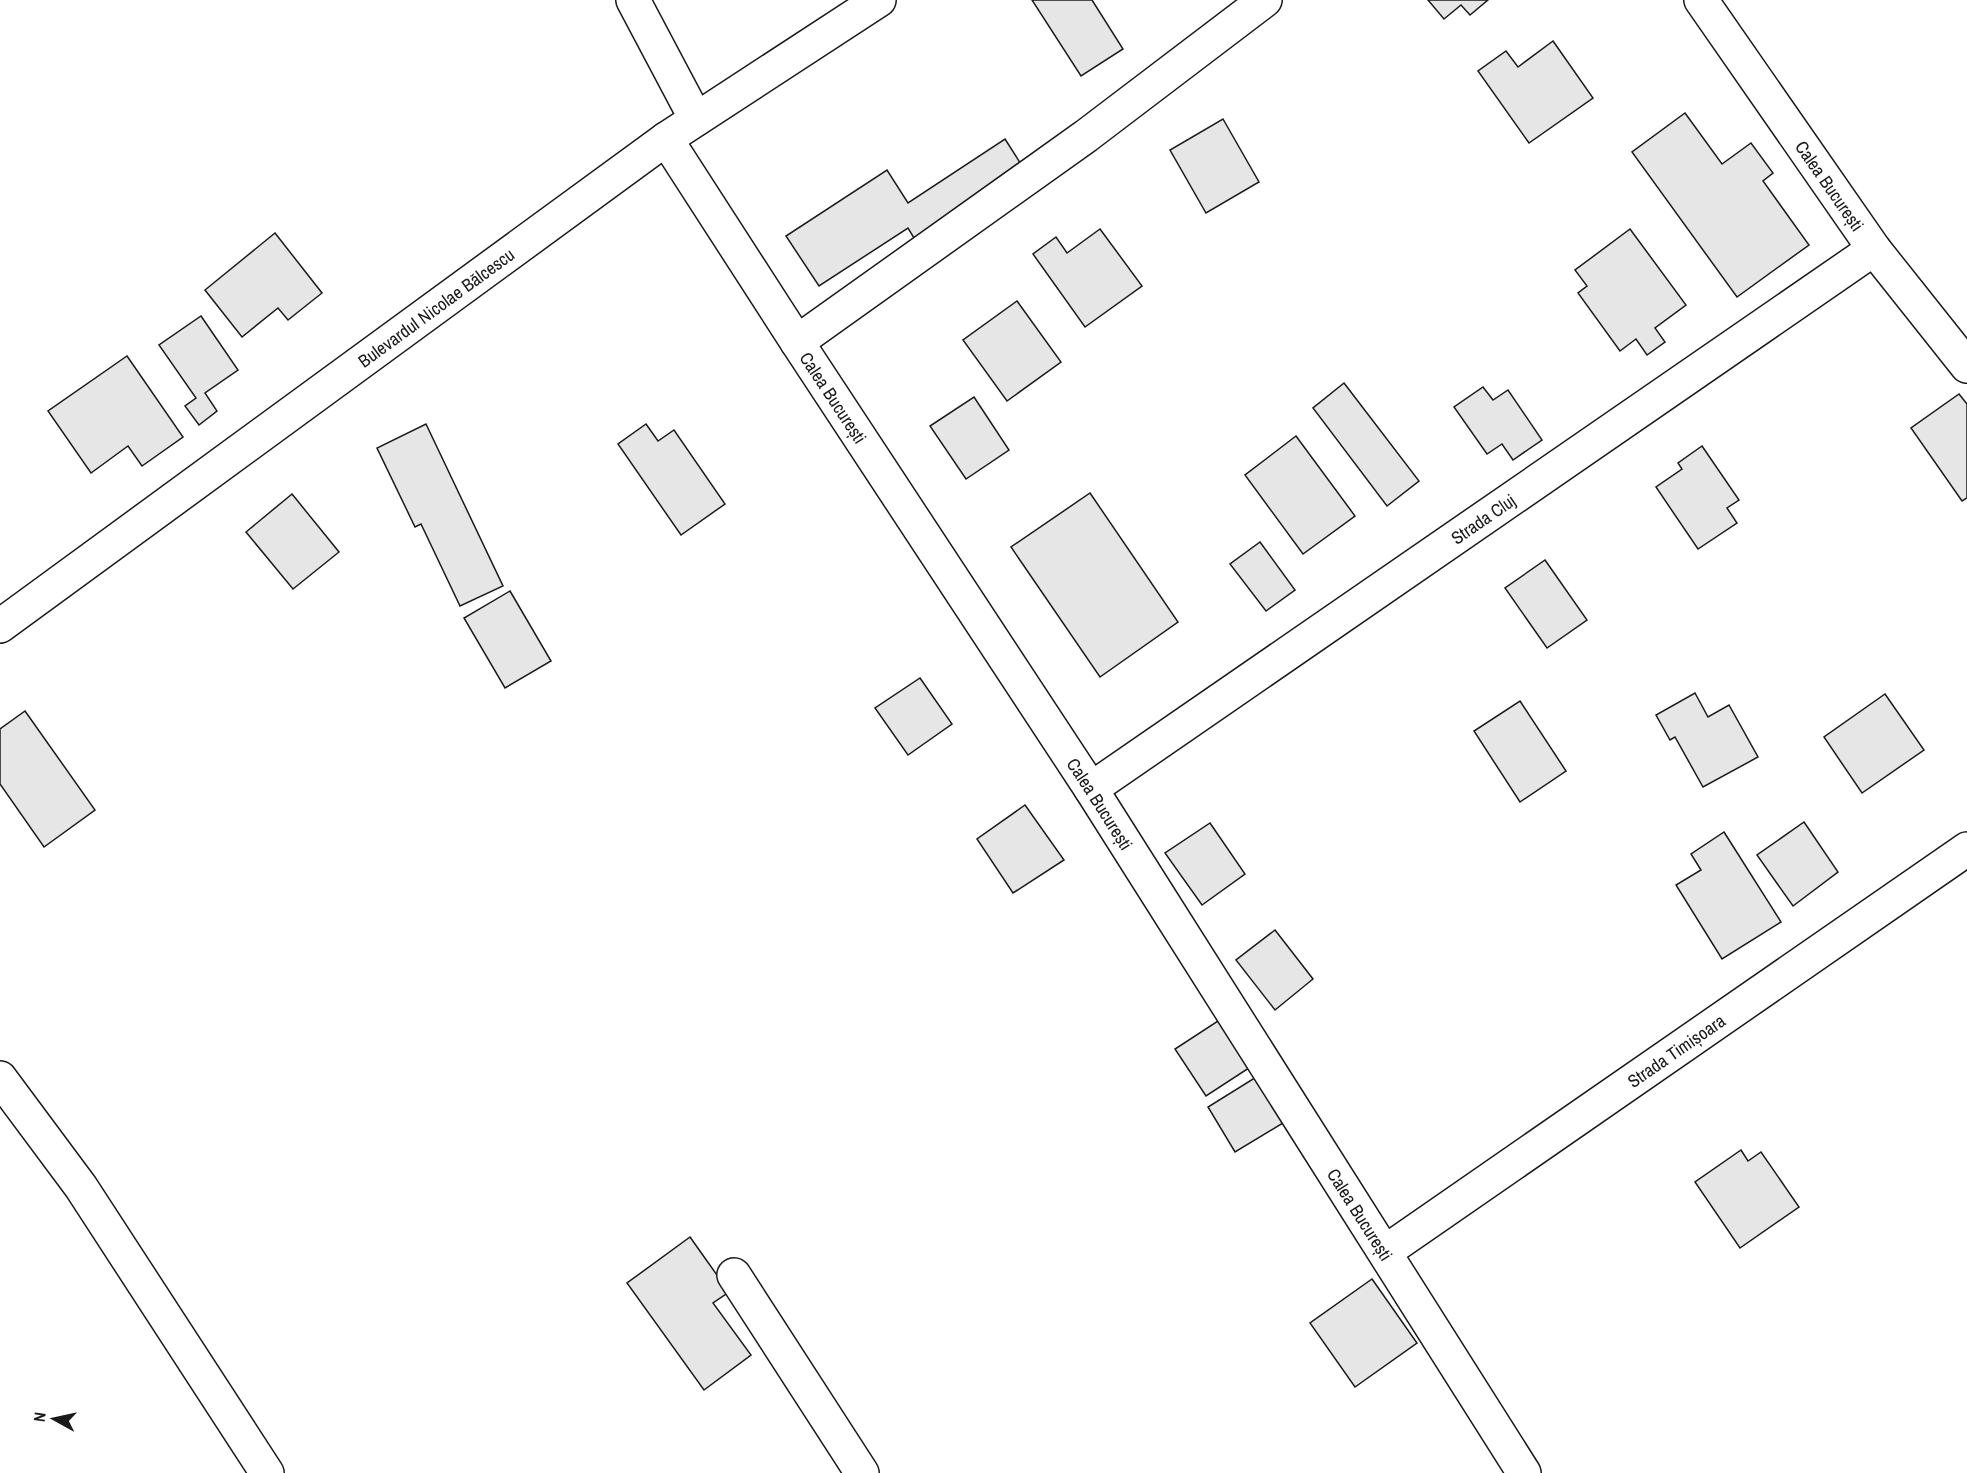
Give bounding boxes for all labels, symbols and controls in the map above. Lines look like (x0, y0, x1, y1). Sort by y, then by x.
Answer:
street label: Calea București (1790, 135, 1870, 236)
street label: Bulevardul Nicolae Bălcescu (353, 242, 519, 373)
street label: Calea București (794, 347, 873, 448)
street label: Strada Cluj (1446, 488, 1520, 550)
street label: Calea București (1061, 753, 1139, 855)
street label: Strada Timișoara (1622, 1008, 1730, 1093)
street label: Calea București (1322, 1163, 1399, 1265)
north arrow (24, 1389, 84, 1449)
text: N (28, 1411, 51, 1423)

